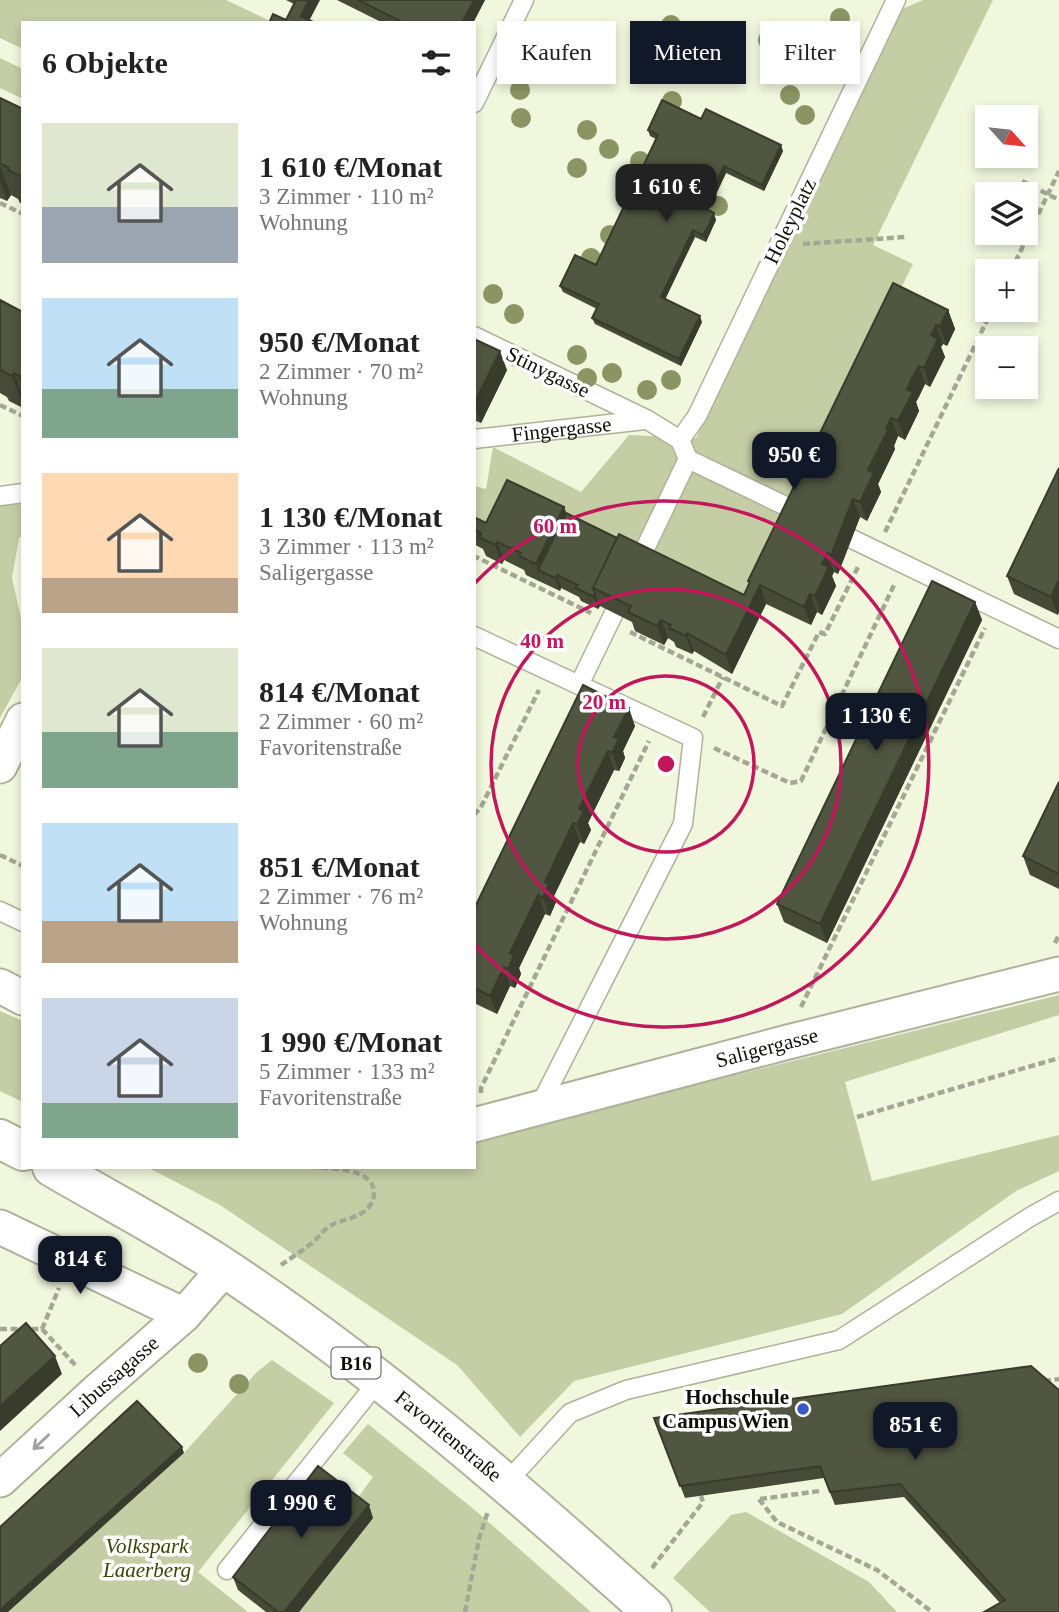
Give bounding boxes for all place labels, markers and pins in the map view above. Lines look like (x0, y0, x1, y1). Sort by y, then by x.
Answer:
pin: 1 610 € (601, 164, 731, 224)
pin: 950 € (745, 433, 843, 492)
pin: 1 130 € (811, 694, 941, 753)
centre of rings (654, 752, 678, 776)
pin: 814 € (31, 1236, 129, 1296)
place label: Hochschule Campus Wien (662, 1385, 789, 1433)
marker: Hochschule Campus Wien (795, 1401, 811, 1417)
pin: 851 € (866, 1402, 964, 1462)
pin: 1 990 € (236, 1480, 366, 1540)

